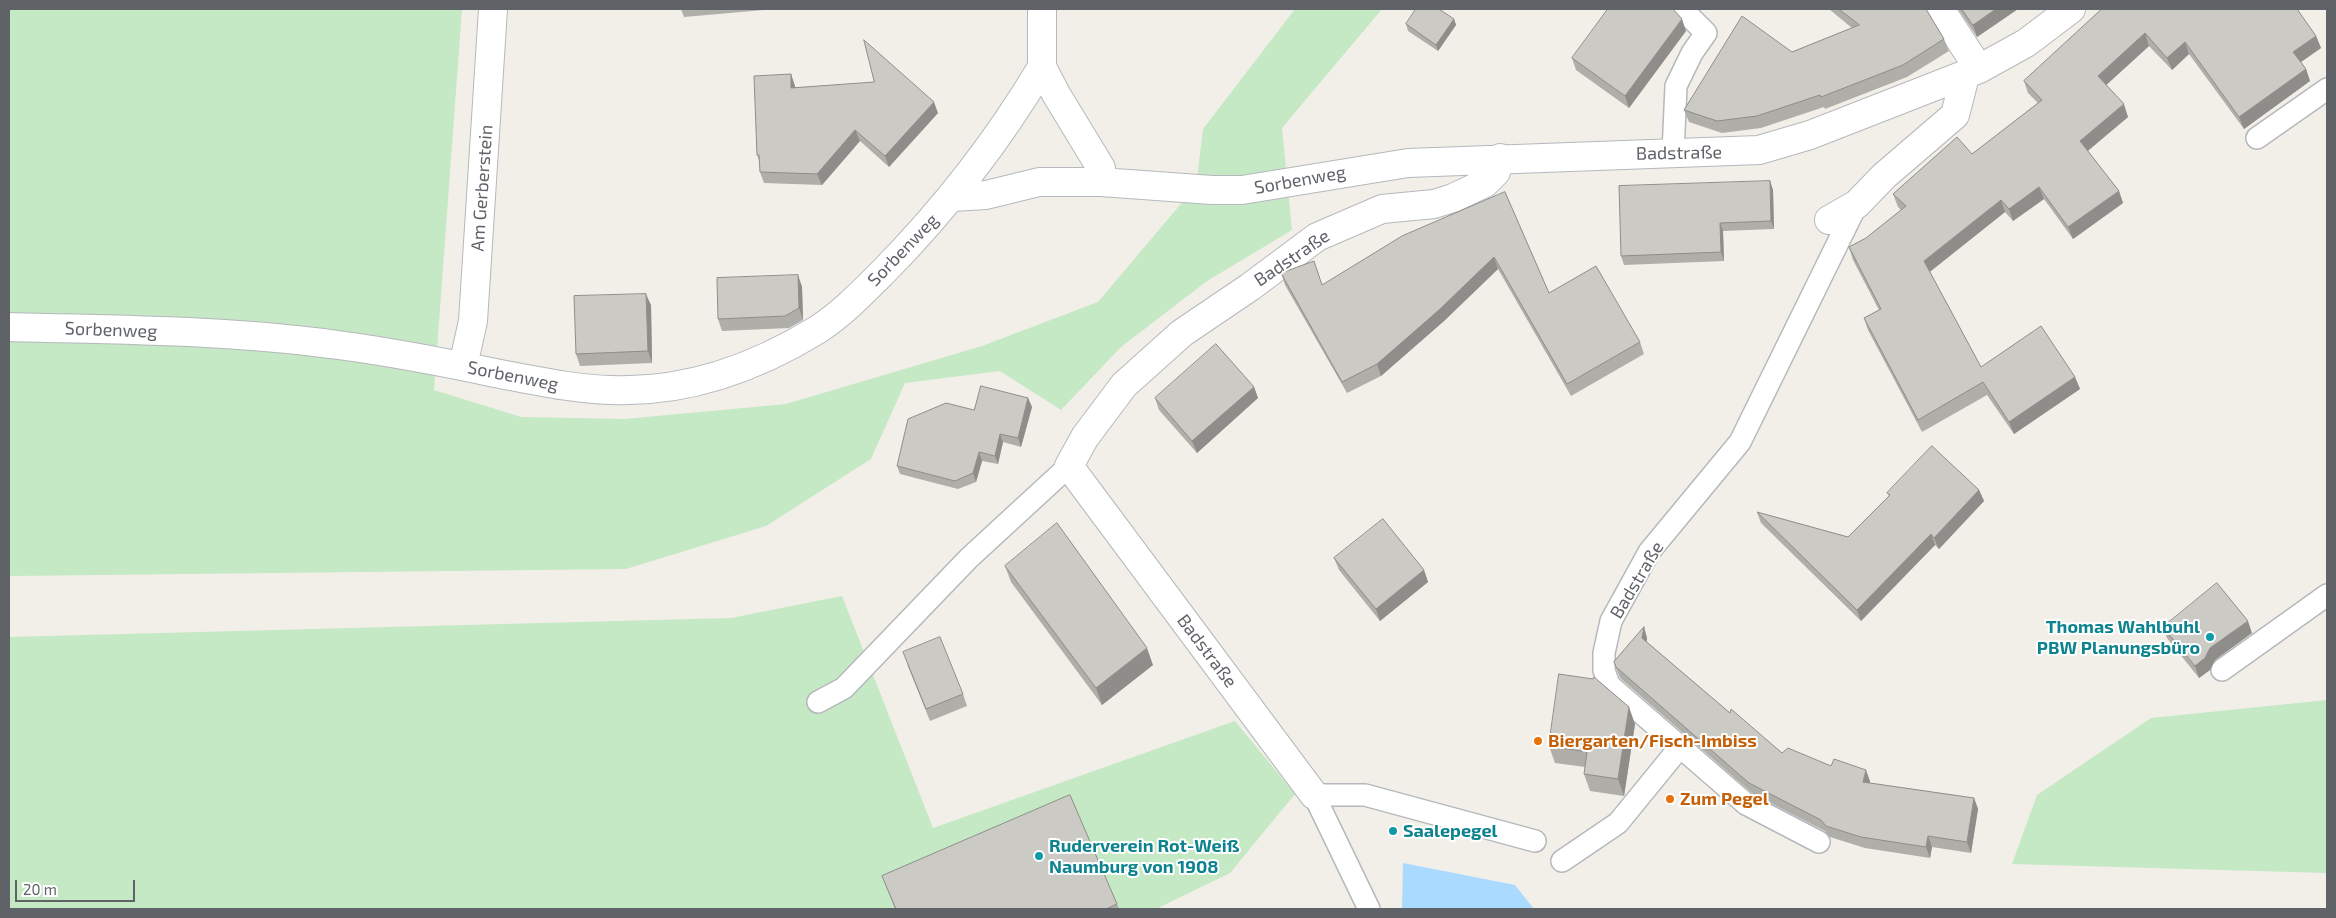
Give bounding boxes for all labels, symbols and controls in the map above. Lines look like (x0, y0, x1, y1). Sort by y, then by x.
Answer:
street label: Am Gerberstein (467, 124, 497, 252)
street label: Badstraße (1636, 141, 1722, 165)
street label: Sorbenweg (1253, 161, 1347, 199)
street label: Sorbenweg (863, 209, 943, 291)
street label: Badstraße (1250, 225, 1334, 291)
street label: Sorbenweg (64, 318, 158, 342)
street label: Sorbenweg (466, 357, 560, 395)
street label: Badstraße (1606, 537, 1668, 623)
street label: Badstraße (1172, 610, 1242, 692)
place label: Thomas Wahlbuhl PBW Planungsbüro (2037, 616, 2200, 659)
marker: Thomas Wahlbuhl PBW Planungsbüro (2204, 631, 2216, 643)
place label: Biergarten/Fisch-Imbiss (1548, 730, 1757, 752)
marker: Biergarten/Fisch-Imbiss (1532, 735, 1544, 747)
place label: Zum Pegel (1680, 788, 1769, 810)
marker: Zum Pegel (1664, 793, 1676, 805)
place label: Saalepegel (1403, 820, 1497, 842)
marker: Saalepegel (1387, 825, 1399, 837)
place label: Ruderverein Rot-Weiß Naumburg von 1908 (1049, 835, 1239, 878)
marker: Ruderverein Rot-Weiß Naumburg von 1908 (1033, 850, 1045, 862)
scale bar (18, 870, 138, 902)
text: 20 m (23, 880, 57, 898)

